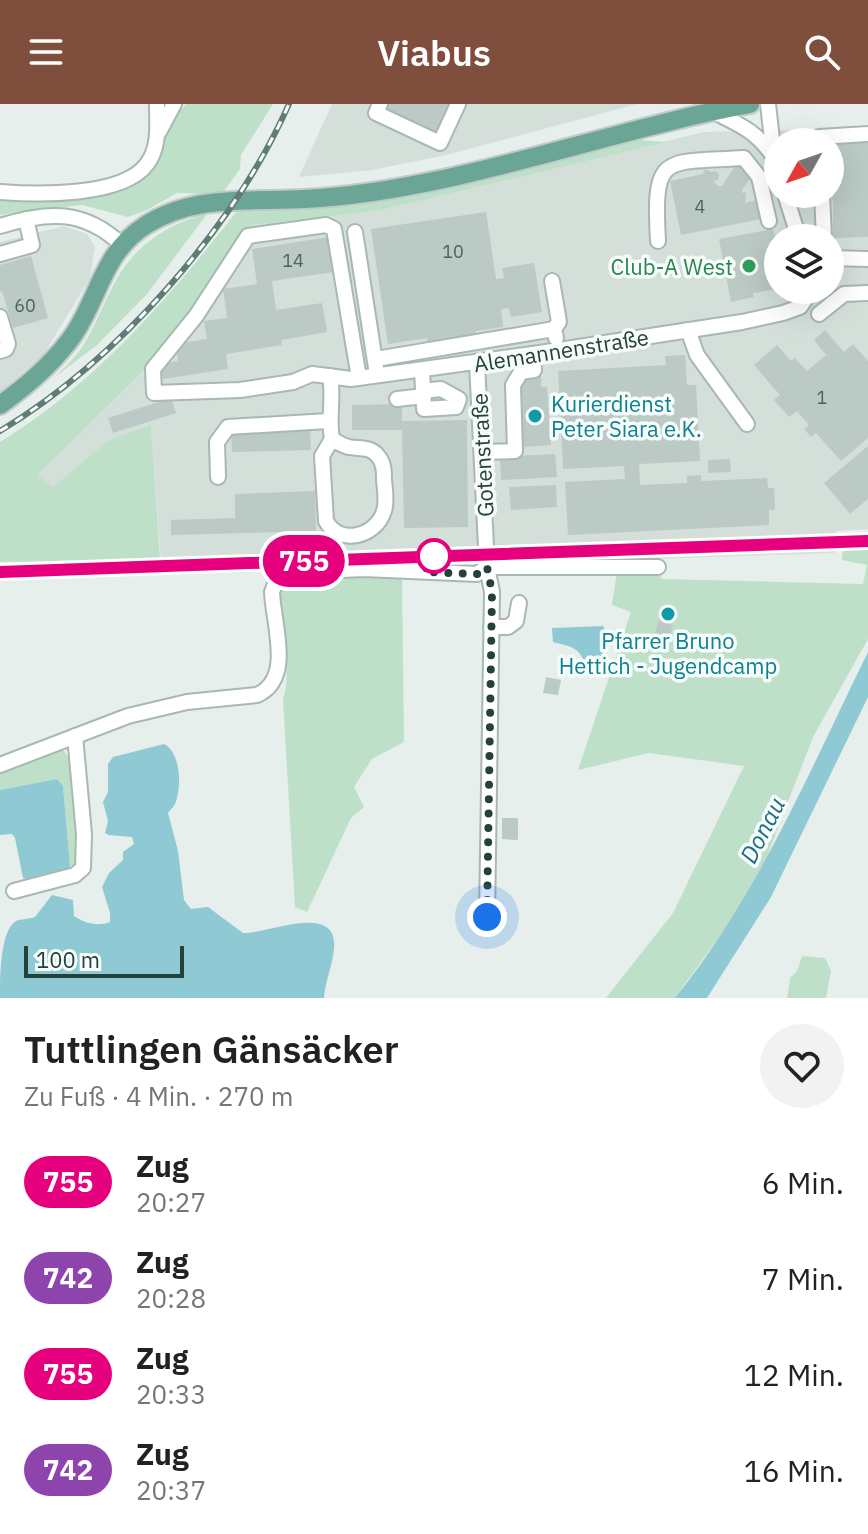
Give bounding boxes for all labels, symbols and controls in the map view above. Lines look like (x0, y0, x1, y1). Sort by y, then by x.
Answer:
text: Viabus (377, 29, 491, 76)
icon: menu (24, 30, 68, 74)
icon: search (800, 30, 844, 74)
north arrow (764, 128, 844, 208)
map controls (764, 128, 844, 304)
house number: 4 (695, 195, 706, 218)
button: layers (764, 224, 844, 304)
house number: 10 (442, 240, 464, 263)
house number: 14 (282, 249, 304, 272)
place label: Club-A West (611, 252, 733, 281)
marker: Club-A West (740, 257, 758, 275)
house number: 60 (14, 294, 36, 317)
street label: Alemannenstraße (471, 322, 651, 378)
house number: 1 (817, 386, 827, 409)
place label: Kurierdienst Peter Siara e.K. (551, 389, 702, 443)
street label: Gotenstraße (464, 392, 500, 518)
marker: Kurierdienst Peter Siara e.K. (526, 407, 544, 425)
line badge: 755 (258, 535, 350, 587)
unlabelled marker (417, 539, 451, 573)
text: 755 (279, 542, 329, 579)
marker: Pfarrer Bruno Hettich - Jugendcamp (659, 605, 677, 623)
place label: Pfarrer Bruno Hettich - Jugendcamp (559, 626, 777, 680)
water label: Donau (732, 792, 792, 868)
your location (467, 897, 507, 937)
scale bar (24, 942, 184, 978)
text: 100 m (36, 945, 100, 974)
text: Tuttlingen Gänsäcker (24, 1024, 399, 1073)
button: heart (760, 1024, 844, 1108)
text: Zu Fuß · 4 Min. · 270 m (24, 1079, 293, 1113)
text: Zug (136, 1146, 189, 1185)
text: 755 (43, 1163, 93, 1200)
text: 6 Min. (762, 1163, 844, 1202)
text: 20:27 (136, 1185, 206, 1219)
text: Zug (136, 1242, 189, 1281)
text: 742 (43, 1259, 93, 1296)
text: 7 Min. (762, 1259, 844, 1298)
text: 20:28 (136, 1281, 206, 1315)
text: Zug (136, 1338, 189, 1377)
text: 755 (43, 1355, 93, 1392)
text: 12 Min. (744, 1355, 844, 1394)
text: 20:33 (136, 1377, 206, 1411)
text: Zug (136, 1434, 189, 1473)
text: 742 (43, 1451, 93, 1488)
text: 16 Min. (744, 1451, 844, 1490)
text: 20:37 (136, 1473, 206, 1507)

